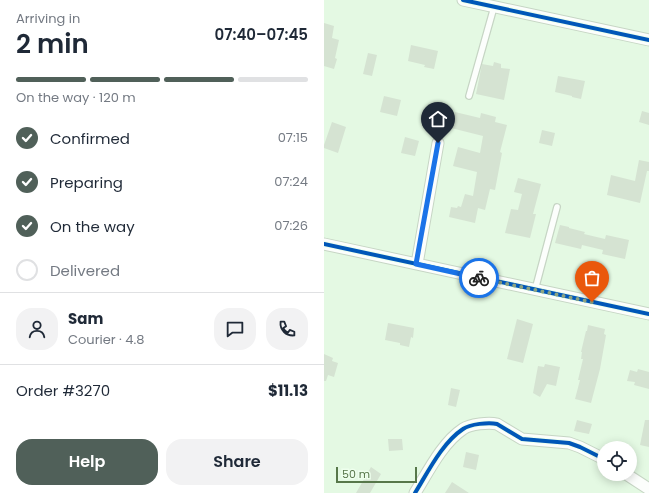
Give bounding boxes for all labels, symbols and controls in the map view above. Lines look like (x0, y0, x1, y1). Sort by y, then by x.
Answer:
text: Arriving in (16, 9, 80, 28)
text: 07:40–07:45 (215, 24, 308, 45)
text: 2 min (16, 26, 89, 62)
text: On the way · 120 m (16, 88, 136, 107)
pin (421, 102, 455, 143)
icon: home (427, 108, 449, 130)
icon: check (16, 127, 38, 149)
text: Confirmed (50, 128, 130, 149)
text: 07:15 (278, 128, 308, 147)
icon: check (16, 171, 38, 193)
text: Preparing (50, 172, 123, 193)
text: 07:24 (274, 172, 308, 191)
icon: check (16, 215, 38, 237)
text: On the way (50, 216, 135, 237)
text: 07:26 (274, 216, 308, 235)
courier (459, 258, 499, 298)
text: Delivered (50, 260, 120, 281)
pin (575, 261, 609, 302)
icon: bike (468, 267, 490, 289)
icon: bag (581, 267, 603, 289)
button: person (16, 308, 58, 350)
text: Sam (68, 308, 103, 329)
button: chat (214, 308, 256, 350)
button: phone (266, 308, 308, 350)
text: Courier · 4.8 (68, 330, 144, 349)
text: Order #3270 (16, 380, 110, 401)
text: $11.13 (268, 380, 308, 401)
button: Help (16, 439, 158, 485)
button: Share (166, 439, 308, 485)
map controls (597, 441, 637, 481)
button: locate (597, 441, 637, 481)
scale bar (336, 465, 417, 484)
text: 50 m (342, 466, 370, 482)

